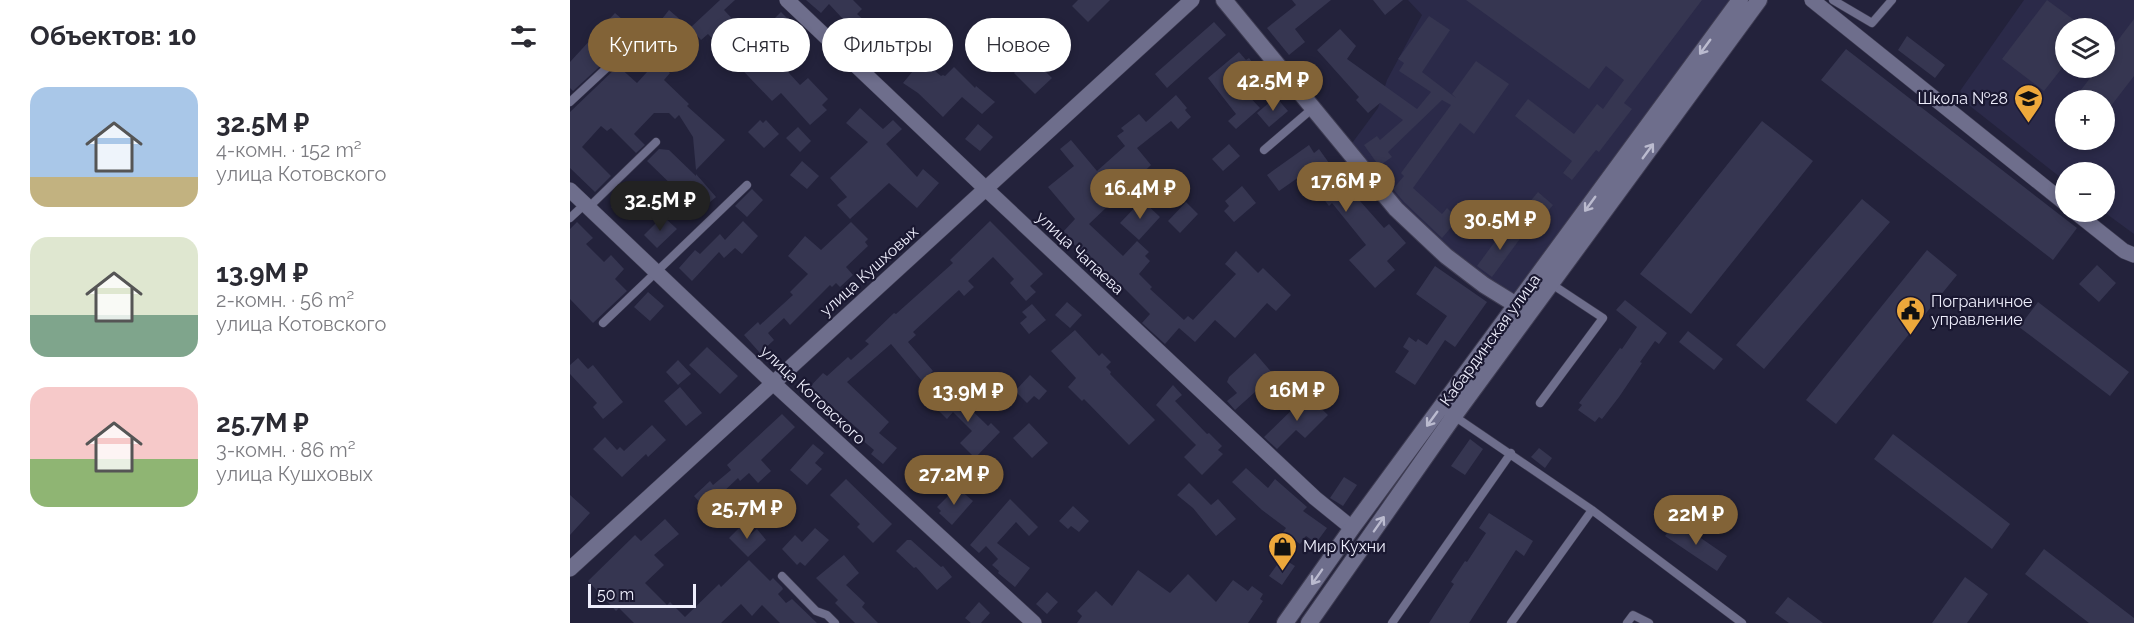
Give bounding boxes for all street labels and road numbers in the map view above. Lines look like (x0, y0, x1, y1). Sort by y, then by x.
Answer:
street label: улица Чапаева (1032, 208, 1128, 298)
street label: улица Кушховых (816, 222, 922, 320)
street label: Кабардинская улица (1436, 270, 1544, 410)
street label: улица Котовского (757, 342, 869, 448)

